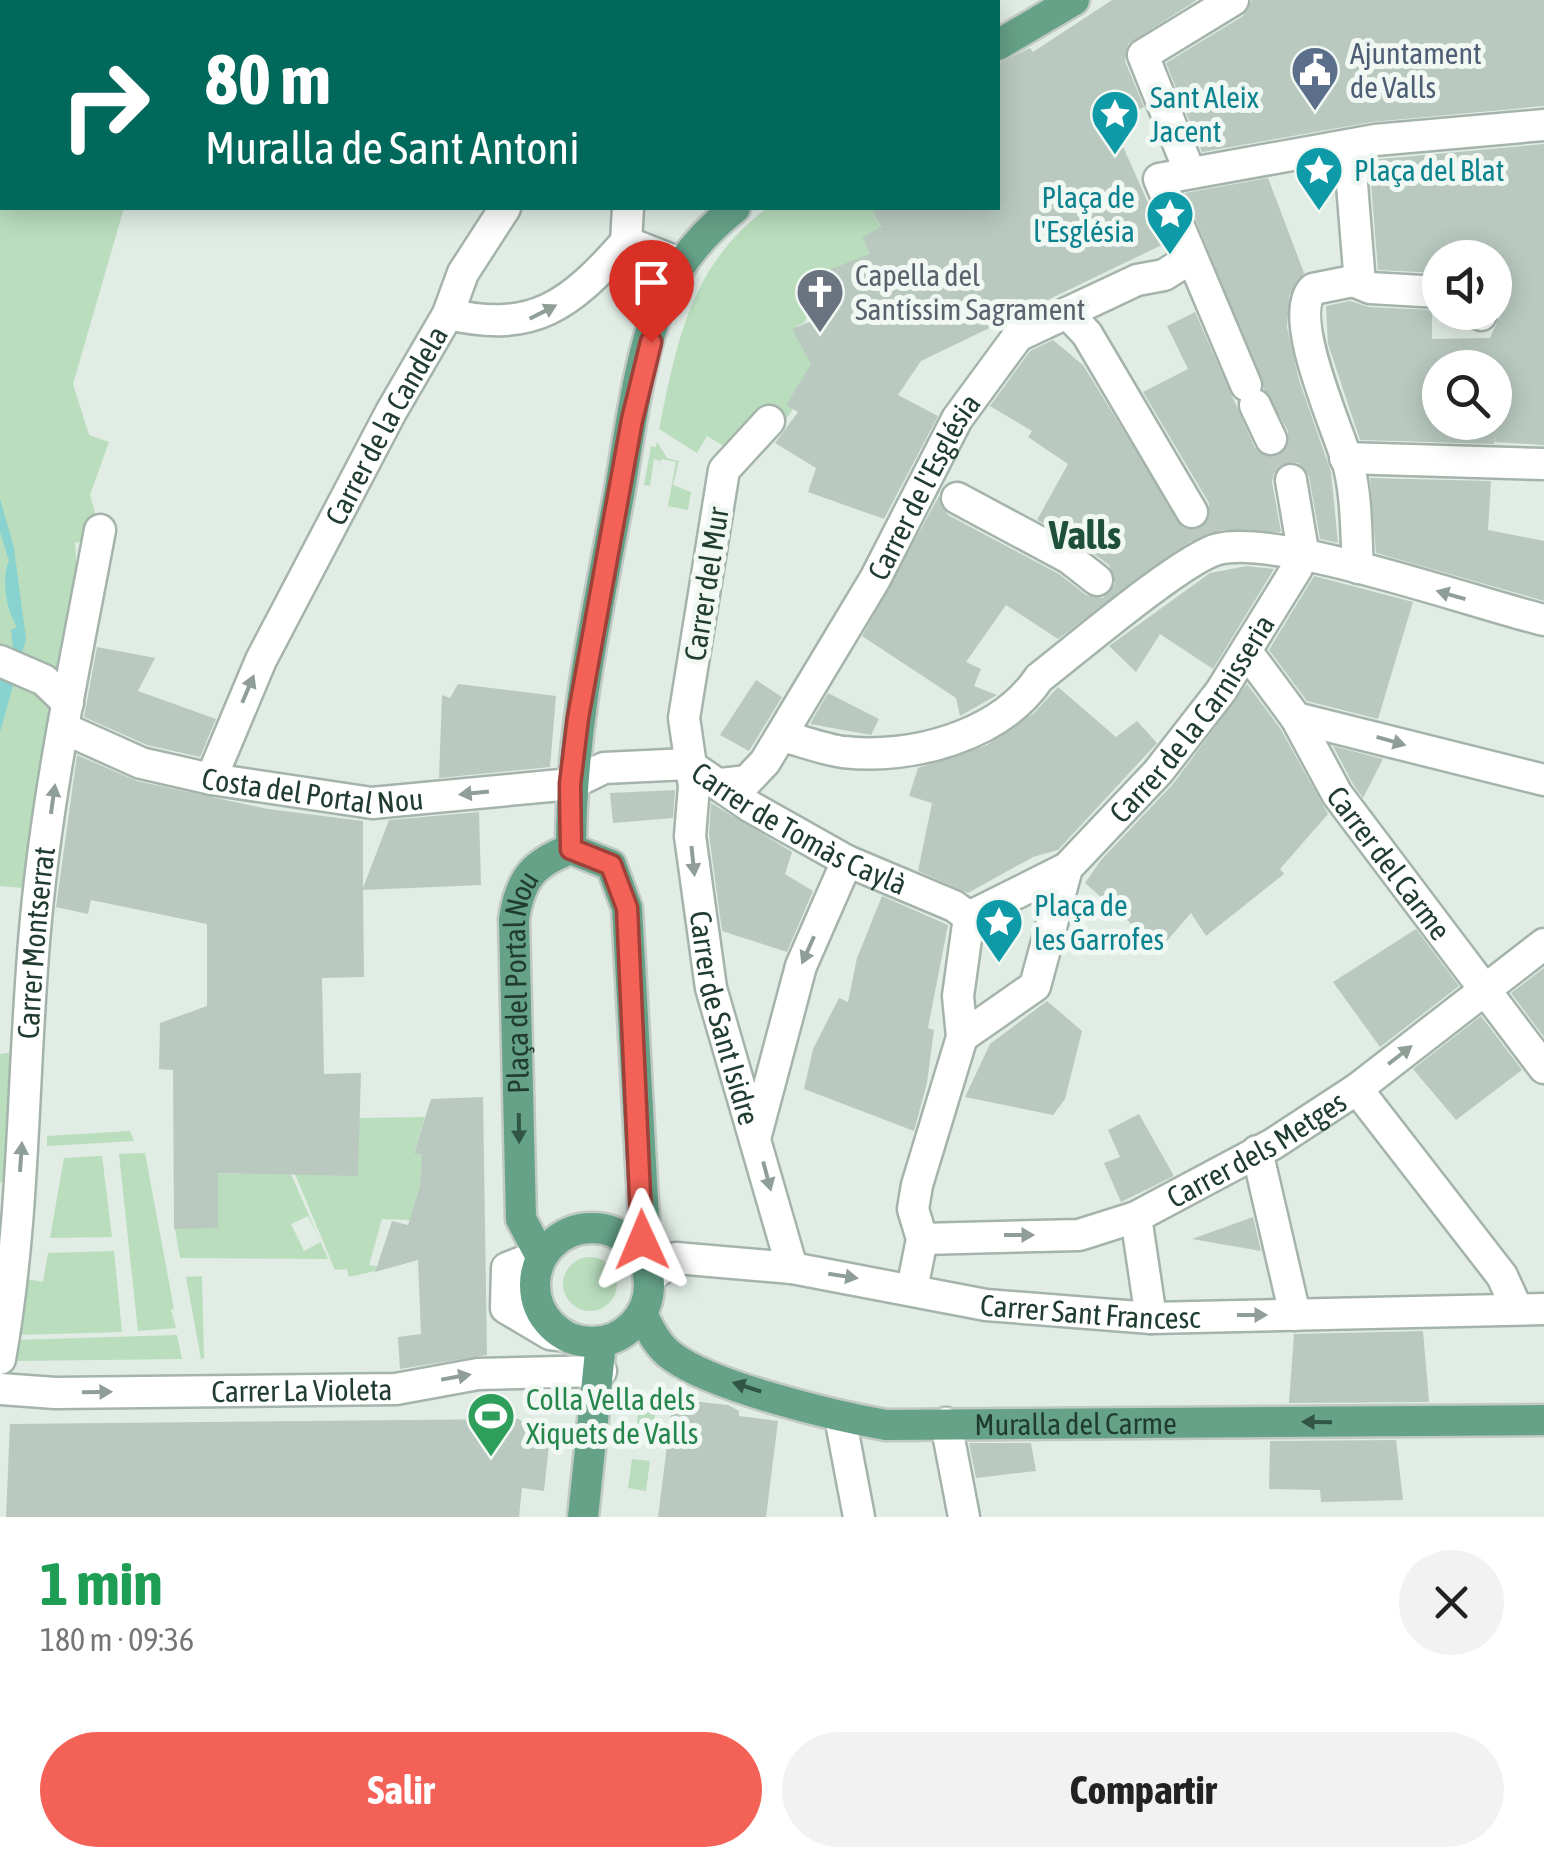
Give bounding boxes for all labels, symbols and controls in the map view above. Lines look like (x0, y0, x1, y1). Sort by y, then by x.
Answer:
place label: Ajuntament de Valls (1350, 36, 1482, 104)
text: 80 m (205, 39, 331, 119)
icon: right (40, 40, 170, 170)
public building icon: Ajuntament de Valls (1289, 44, 1341, 112)
place label: Sant Aleix Jacent (1150, 80, 1259, 148)
place icon: Sant Aleix Jacent (1089, 88, 1141, 156)
text: Muralla de Sant Antoni (205, 122, 580, 174)
place icon: Plaça del Blat (1293, 144, 1345, 212)
place label: Plaça del Blat (1354, 153, 1504, 187)
place label: Plaça de l'Església (1033, 180, 1135, 248)
place icon: Plaça de l'Església (1144, 188, 1196, 256)
pin (609, 240, 694, 343)
map controls (1422, 240, 1512, 440)
button: sound (1422, 240, 1512, 330)
icon: arrive (624, 255, 679, 310)
place label: Capella del Santíssim Sagrament (855, 258, 1086, 326)
church icon: Capella del Santíssim Sagrament (794, 266, 846, 334)
one-way arrow (528, 304, 557, 321)
street label: Carrer de la Candela (318, 320, 454, 530)
button: search (1422, 350, 1512, 440)
street label: Carrer de l'Església (860, 387, 987, 586)
street label: Carrer del Mur (677, 504, 735, 663)
district label: Valls (1048, 512, 1121, 557)
one-way arrow (1435, 586, 1466, 602)
street label: Carrer de la Carnisseria (1102, 608, 1281, 829)
one-way arrow (241, 674, 257, 704)
one-way arrow (1376, 734, 1407, 749)
street label: Carrer de Tomàs Caylà (686, 755, 912, 901)
street label: Costa del Portal Nou (199, 760, 425, 820)
street label: Carrer del Carme (1320, 780, 1458, 946)
one-way arrow (45, 783, 61, 814)
one-way arrow (457, 786, 489, 802)
street label: Carrer Montserrat (11, 844, 61, 1040)
one-way arrow (685, 845, 701, 877)
street label: Plaça del Portal Nou (497, 864, 545, 1094)
place label: Plaça de les Garrofes (1034, 888, 1164, 956)
place icon: Plaça de les Garrofes (973, 896, 1025, 964)
street label: Carrer de Sant Isidre (684, 909, 767, 1129)
one-way arrow (800, 935, 816, 965)
one-way arrow (1387, 1045, 1413, 1066)
street label: Carrer dels Metges (1161, 1084, 1352, 1214)
one-way arrow (511, 1112, 527, 1144)
one-way arrow (13, 1141, 29, 1173)
one-way arrow (759, 1161, 775, 1192)
position arrow (590, 1188, 694, 1292)
one-way arrow (1004, 1227, 1036, 1243)
one-way arrow (827, 1269, 859, 1285)
street label: Carrer Sant Francesc (979, 1288, 1201, 1335)
one-way arrow (1237, 1307, 1269, 1323)
one-way arrow (441, 1369, 472, 1384)
street label: Carrer La Violeta (211, 1372, 393, 1408)
one-way arrow (732, 1379, 762, 1394)
place label: Colla Vella dels Xiquets de Valls (526, 1382, 698, 1450)
one-way arrow (82, 1384, 114, 1400)
sports icon: Colla Vella dels Xiquets de Valls (465, 1390, 517, 1458)
street label: Muralla del Carme (974, 1406, 1177, 1441)
one-way arrow (1300, 1414, 1332, 1430)
text: 1 min (40, 1549, 163, 1618)
button: close (1399, 1550, 1504, 1655)
text: 180 m · 09:36 (40, 1621, 194, 1658)
button: Salir (40, 1732, 762, 1847)
button: Compartir (782, 1732, 1504, 1847)

